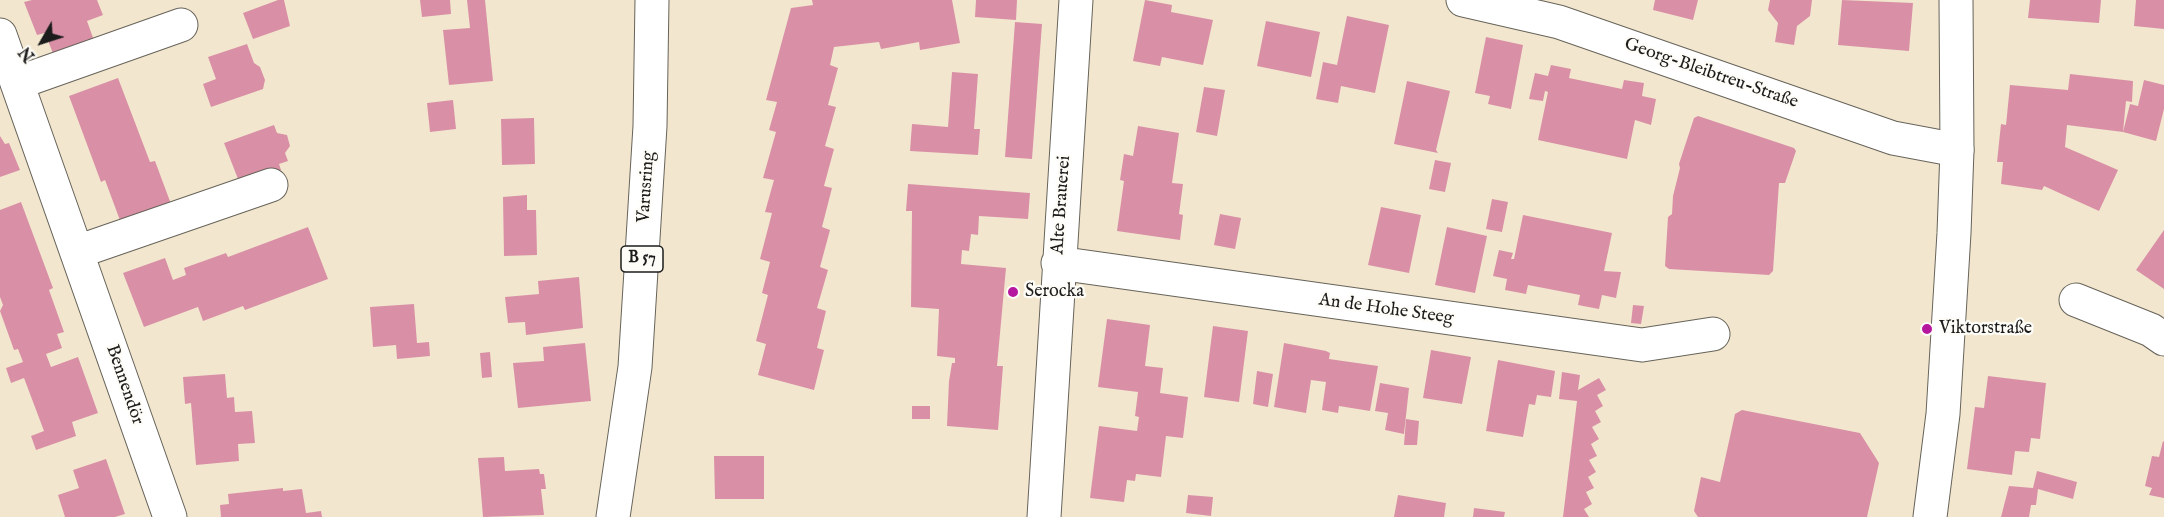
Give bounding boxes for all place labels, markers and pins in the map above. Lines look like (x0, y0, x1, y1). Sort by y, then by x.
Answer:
place label: Serocka (1025, 281, 1084, 303)
marker: Serocka (1006, 285, 1020, 299)
place label: Viktorstraße (1939, 318, 2032, 340)
marker: Viktorstraße (1920, 322, 1934, 336)

